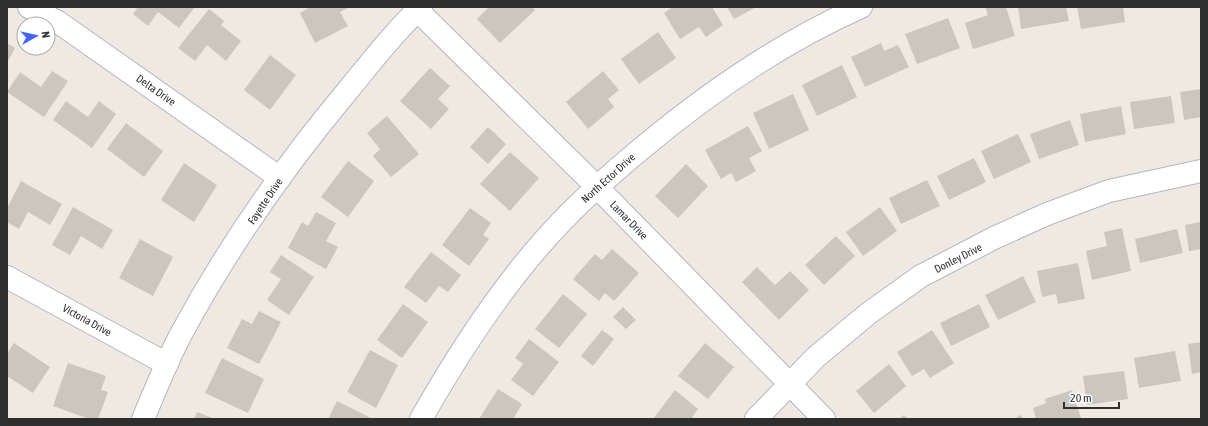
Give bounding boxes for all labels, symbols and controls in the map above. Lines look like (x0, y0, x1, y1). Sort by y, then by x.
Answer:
north arrow (16, 16, 56, 56)
text: N (40, 31, 52, 39)
street label: Delta Drive (134, 72, 178, 108)
street label: North Ector Drive (579, 151, 637, 205)
street label: Fayette Drive (245, 176, 285, 226)
street label: Lamar Drive (608, 198, 650, 242)
street label: Donley Drive (932, 241, 984, 275)
street label: Victoria Drive (60, 302, 114, 338)
scale bar (1064, 384, 1119, 410)
text: 20 m (1070, 391, 1092, 405)

